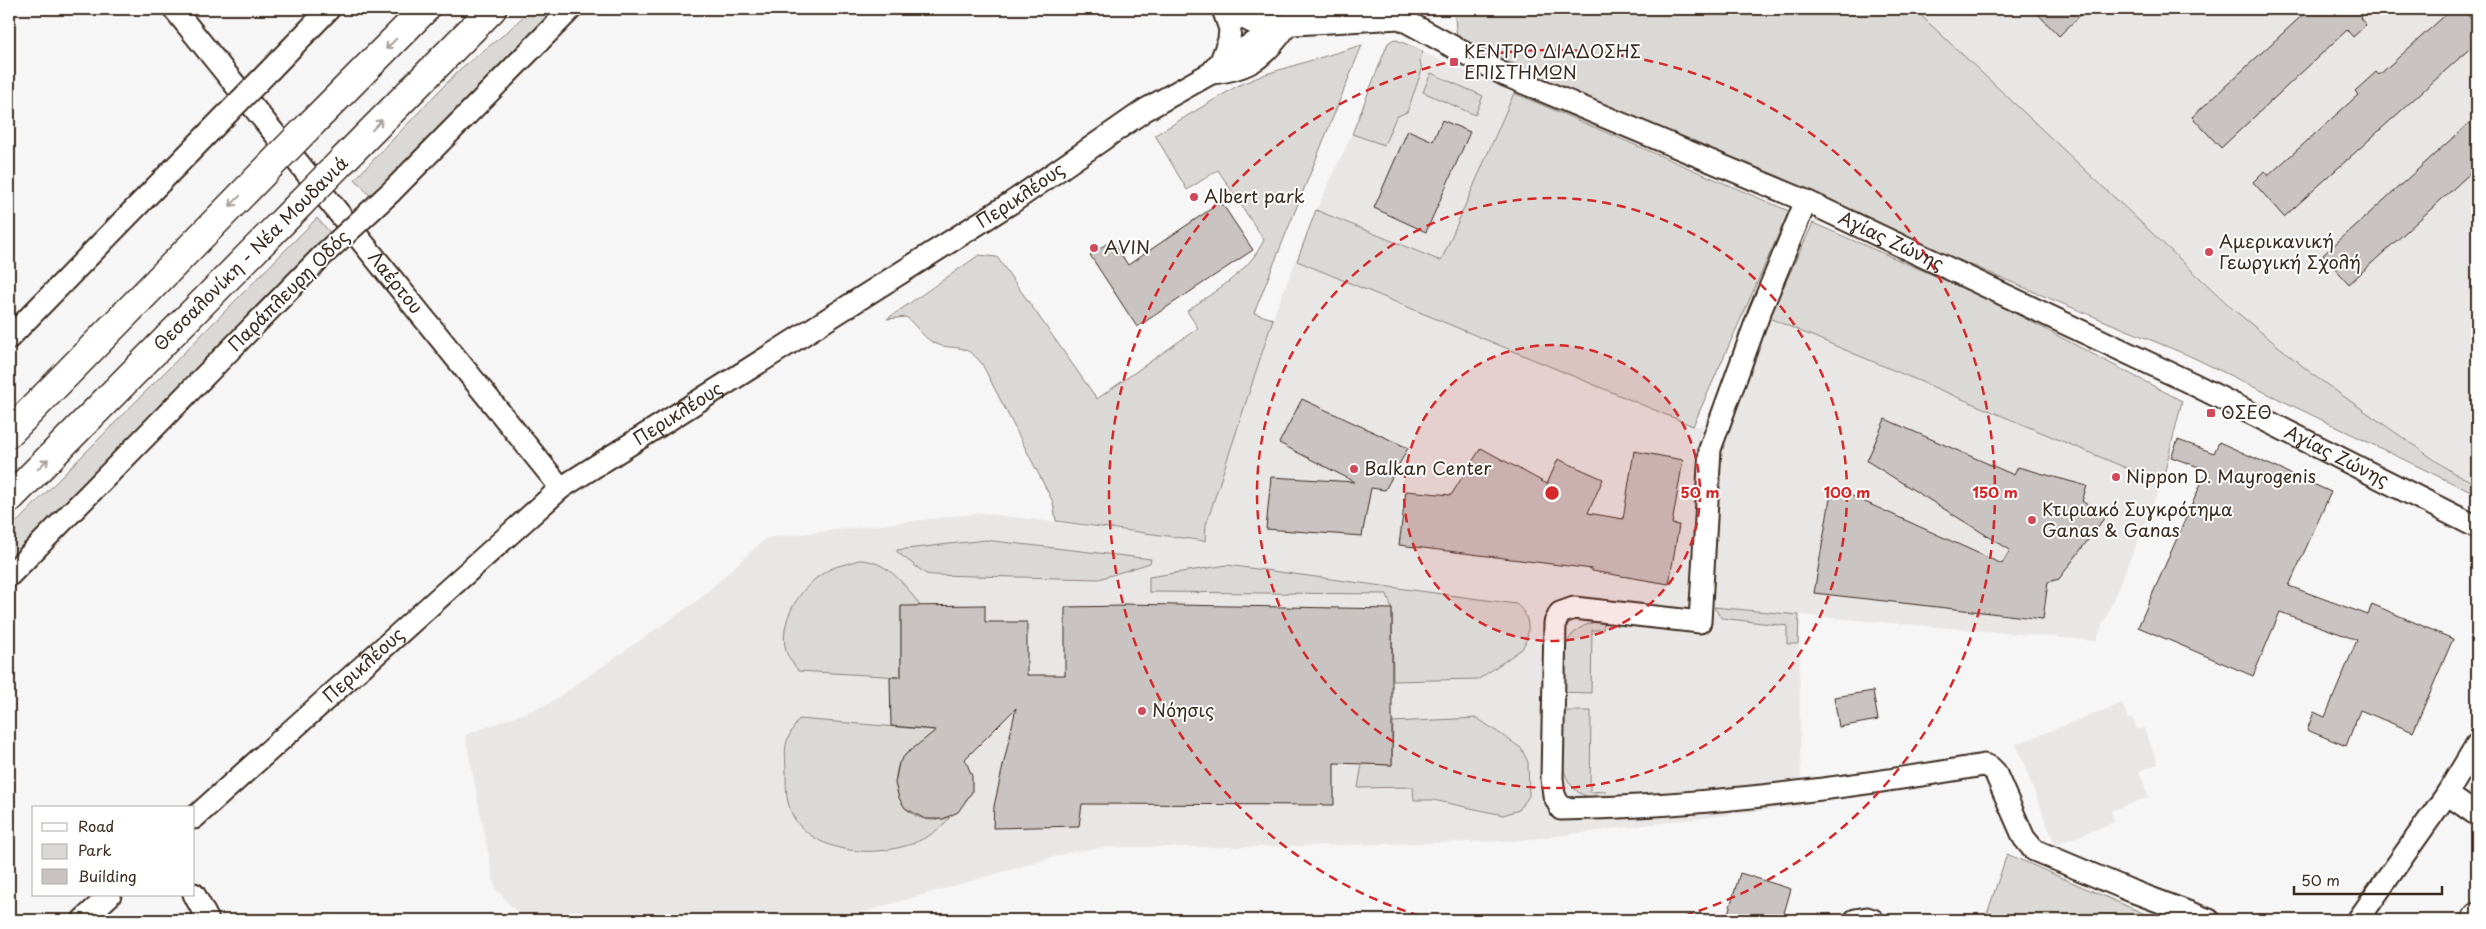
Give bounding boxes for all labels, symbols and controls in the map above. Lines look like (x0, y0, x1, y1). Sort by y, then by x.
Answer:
one-way arrow (385, 37, 397, 50)
place label: ΚΕΝΤΡΟ ΔΙΑΔΟΣΗΣ ΕΠΙΣΤΗΜΩΝ (1464, 37, 1641, 85)
marker: ΚΕΝΤΡΟ ΔΙΑΔΟΣΗΣ ΕΠΙΣΤΗΜΩΝ (1448, 56, 1460, 68)
one-way arrow (371, 119, 383, 131)
street label: Θεσσαλονίκη - Νέα Μουδανιά (146, 149, 354, 356)
street label: Περικλέους (970, 155, 1069, 234)
place label: Albert park (1204, 182, 1305, 209)
marker: Albert park (1188, 191, 1200, 203)
one-way arrow (229, 195, 242, 207)
street label: Αγίας Ζώνης (1835, 203, 1949, 276)
street label: Παράπλευρη Οδός (221, 223, 355, 357)
place label: Αμερικανική Γεωργική Σχολή (2219, 227, 2361, 275)
place label: AVIN (1104, 233, 1150, 260)
marker: AVIN (1088, 242, 1100, 254)
street label: Λαέρτου (363, 245, 430, 319)
marker: Αμερικανική Γεωργική Σχολή (2203, 246, 2215, 258)
street label: Περικλέους (627, 374, 727, 451)
place label: ΟΣΕΘ (2221, 398, 2272, 425)
marker: ΟΣΕΘ (2205, 407, 2217, 419)
street label: Αγίας Ζώνης (2281, 417, 2394, 493)
place label: Balkan Center (1364, 454, 1492, 481)
one-way arrow (37, 458, 49, 470)
place label: Nippon D. Mayrogenis (2126, 462, 2316, 489)
marker: Balkan Center (1348, 463, 1360, 475)
marker: Nippon D. Mayrogenis (2110, 471, 2122, 483)
text: 50 m (1681, 480, 1719, 503)
text: 100 m (1824, 480, 1870, 503)
text: 150 m (1972, 480, 2018, 503)
centre of rings (1543, 484, 1561, 502)
place label: Κτιριακό Συγκρότημα Ganas & Ganas (2042, 495, 2233, 543)
marker: Κτιριακό Συγκρότημα Ganas & Ganas (2026, 514, 2038, 526)
street label: Περικλέους (316, 620, 409, 709)
place label: Νόησις (1152, 696, 1214, 723)
marker: Νόησις (1136, 705, 1148, 717)
legend (32, 806, 195, 896)
text: Road (78, 814, 114, 837)
text: Park (78, 838, 112, 861)
text: Building (78, 864, 137, 887)
scale bar (2294, 864, 2441, 896)
text: 50 m (2301, 868, 2340, 891)

